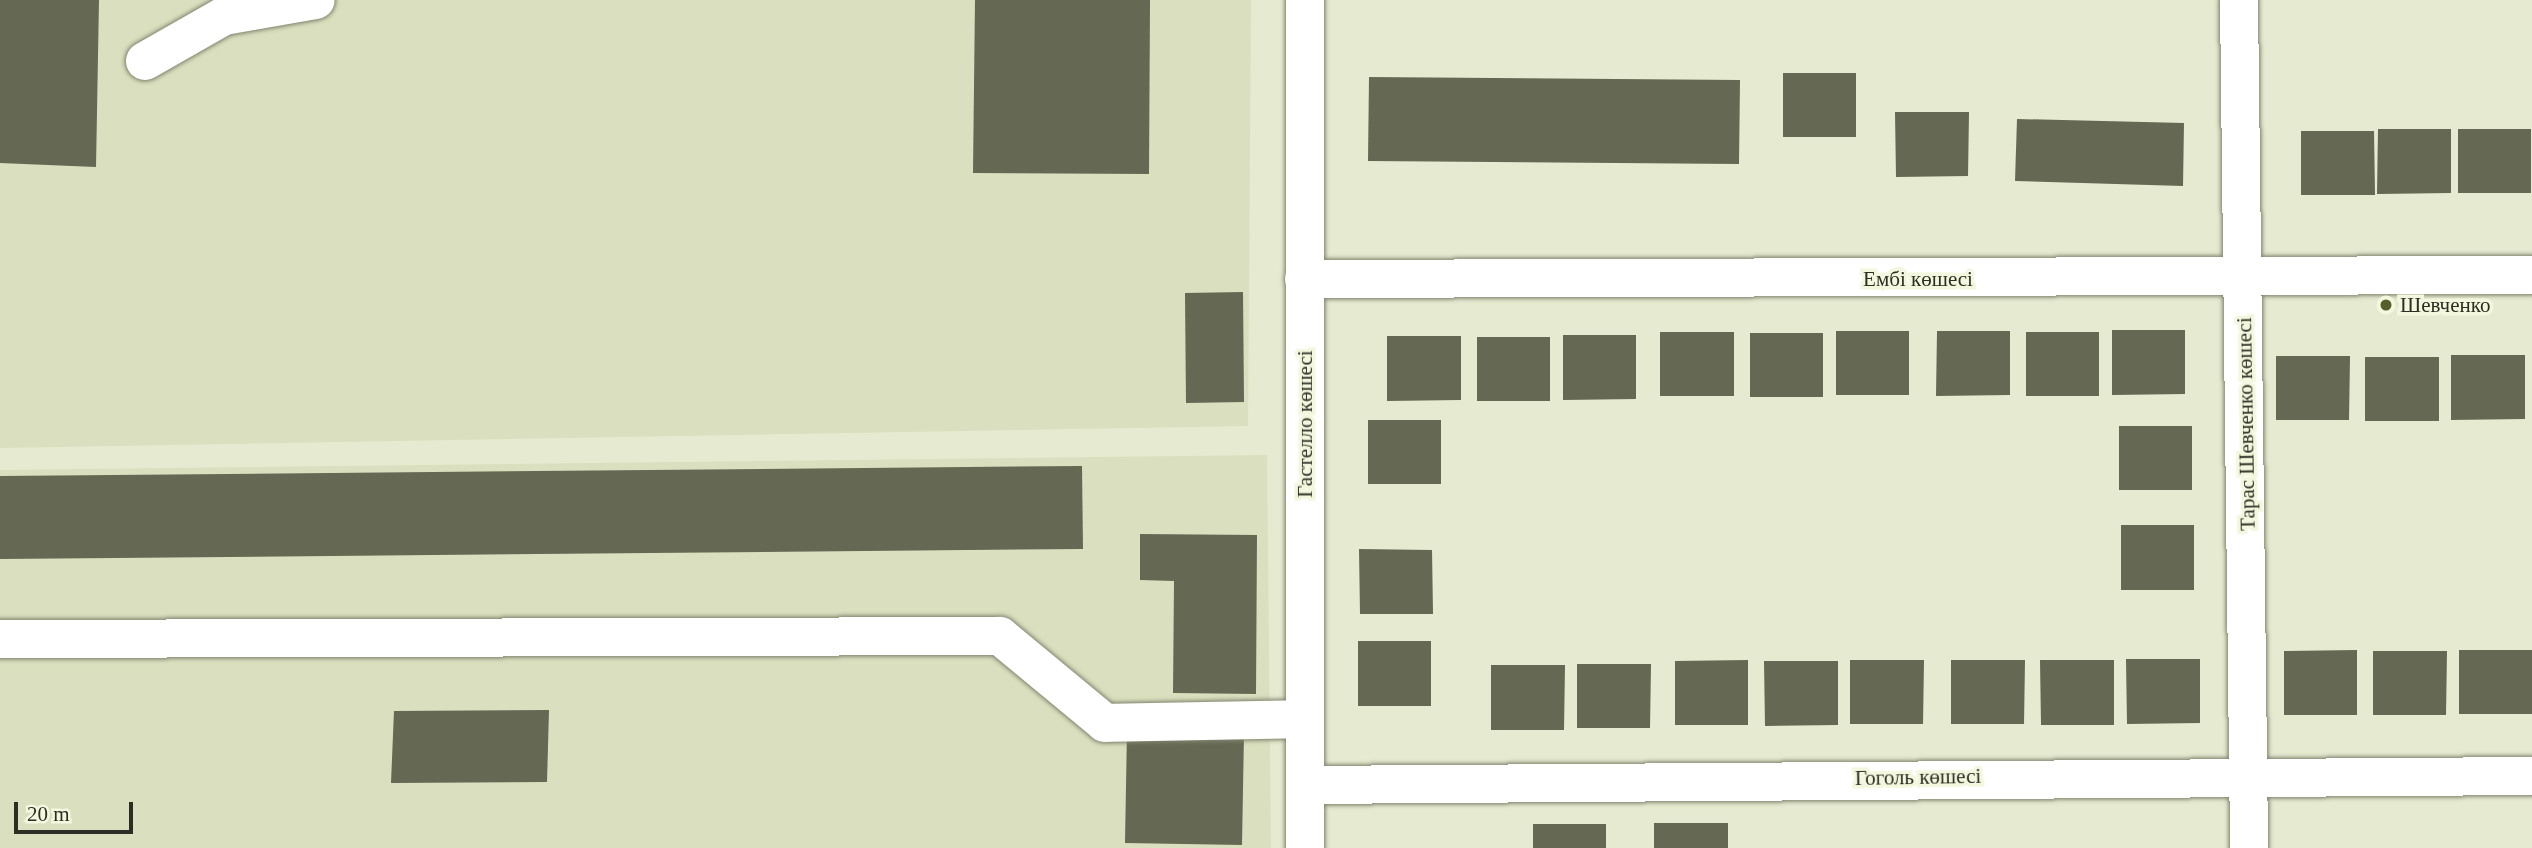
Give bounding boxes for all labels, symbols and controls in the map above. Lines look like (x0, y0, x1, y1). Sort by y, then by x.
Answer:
street label: Ембі көшесі (1863, 266, 1973, 292)
place label: Шевченко (2400, 292, 2490, 318)
marker: Шевченко (2378, 297, 2394, 313)
street label: Тарас Шевченко көшесі (2232, 317, 2260, 531)
street label: Гастелло көшесі (1292, 350, 1318, 498)
street label: Гоголь көшесі (1855, 763, 1981, 791)
scale bar (18, 788, 136, 832)
text: 20 m (27, 802, 70, 826)

